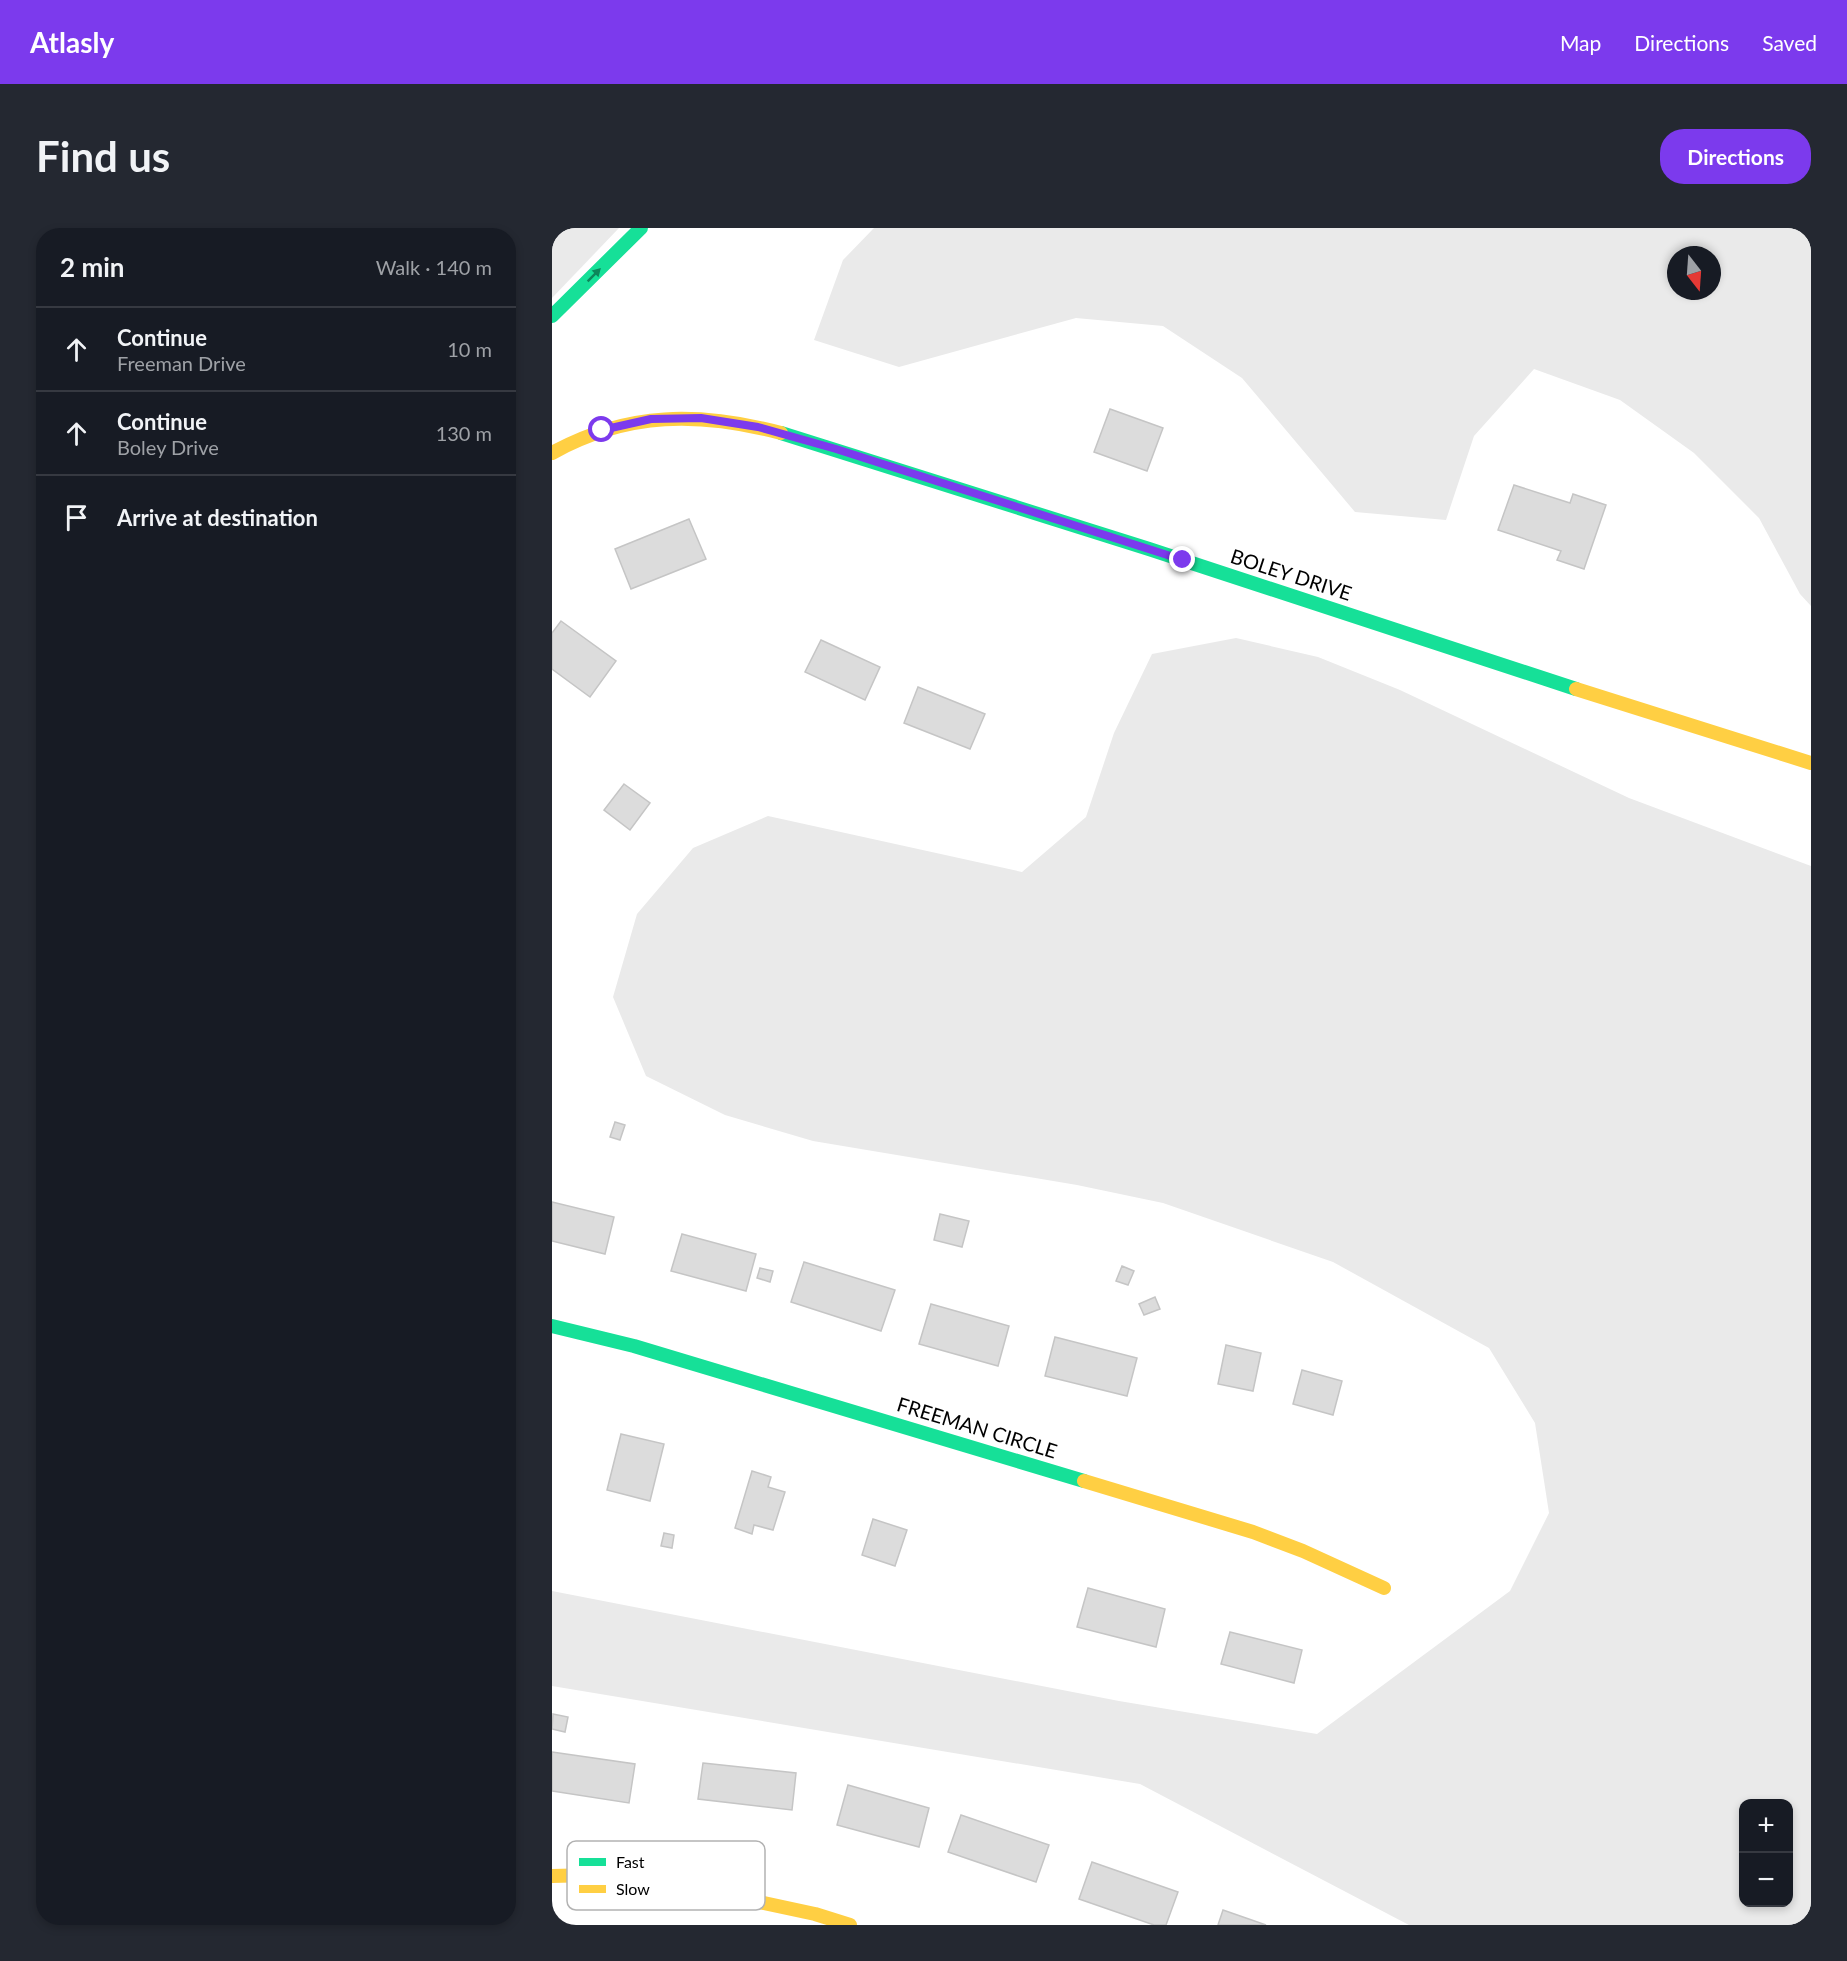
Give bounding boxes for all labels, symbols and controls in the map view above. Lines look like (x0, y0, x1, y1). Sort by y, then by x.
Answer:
text: Atlasly (30, 25, 114, 59)
text: Map (1560, 30, 1601, 55)
text: Directions (1634, 30, 1729, 55)
text: Saved (1762, 30, 1817, 55)
button: Directions (1660, 129, 1811, 184)
text: Find us (36, 131, 170, 181)
north arrow (1667, 246, 1721, 300)
text: 2 min (60, 251, 124, 283)
text: Walk · 140 m (376, 255, 492, 279)
one-way arrow (586, 268, 600, 282)
text: Continue (117, 324, 207, 351)
icon: ahead (60, 333, 93, 366)
text: 10 m (447, 337, 492, 361)
text: Freeman Drive (117, 351, 246, 375)
text: Continue (117, 408, 207, 435)
route start (588, 416, 614, 442)
icon: ahead (60, 417, 93, 450)
text: 130 m (436, 421, 492, 445)
text: Boley Drive (117, 435, 219, 459)
icon: arrive (60, 501, 93, 534)
text: Arrive at destination (117, 504, 318, 531)
street label: BOLEY DRIVE (1228, 543, 1355, 605)
route end (1169, 546, 1195, 572)
street label: FREEMAN CIRCLE (894, 1391, 1060, 1463)
map controls (1739, 1799, 1793, 1907)
button: + (1739, 1799, 1793, 1853)
legend (567, 1841, 765, 1910)
text: Fast (616, 1852, 645, 1871)
button: − (1739, 1853, 1793, 1907)
text: Slow (616, 1879, 650, 1898)

